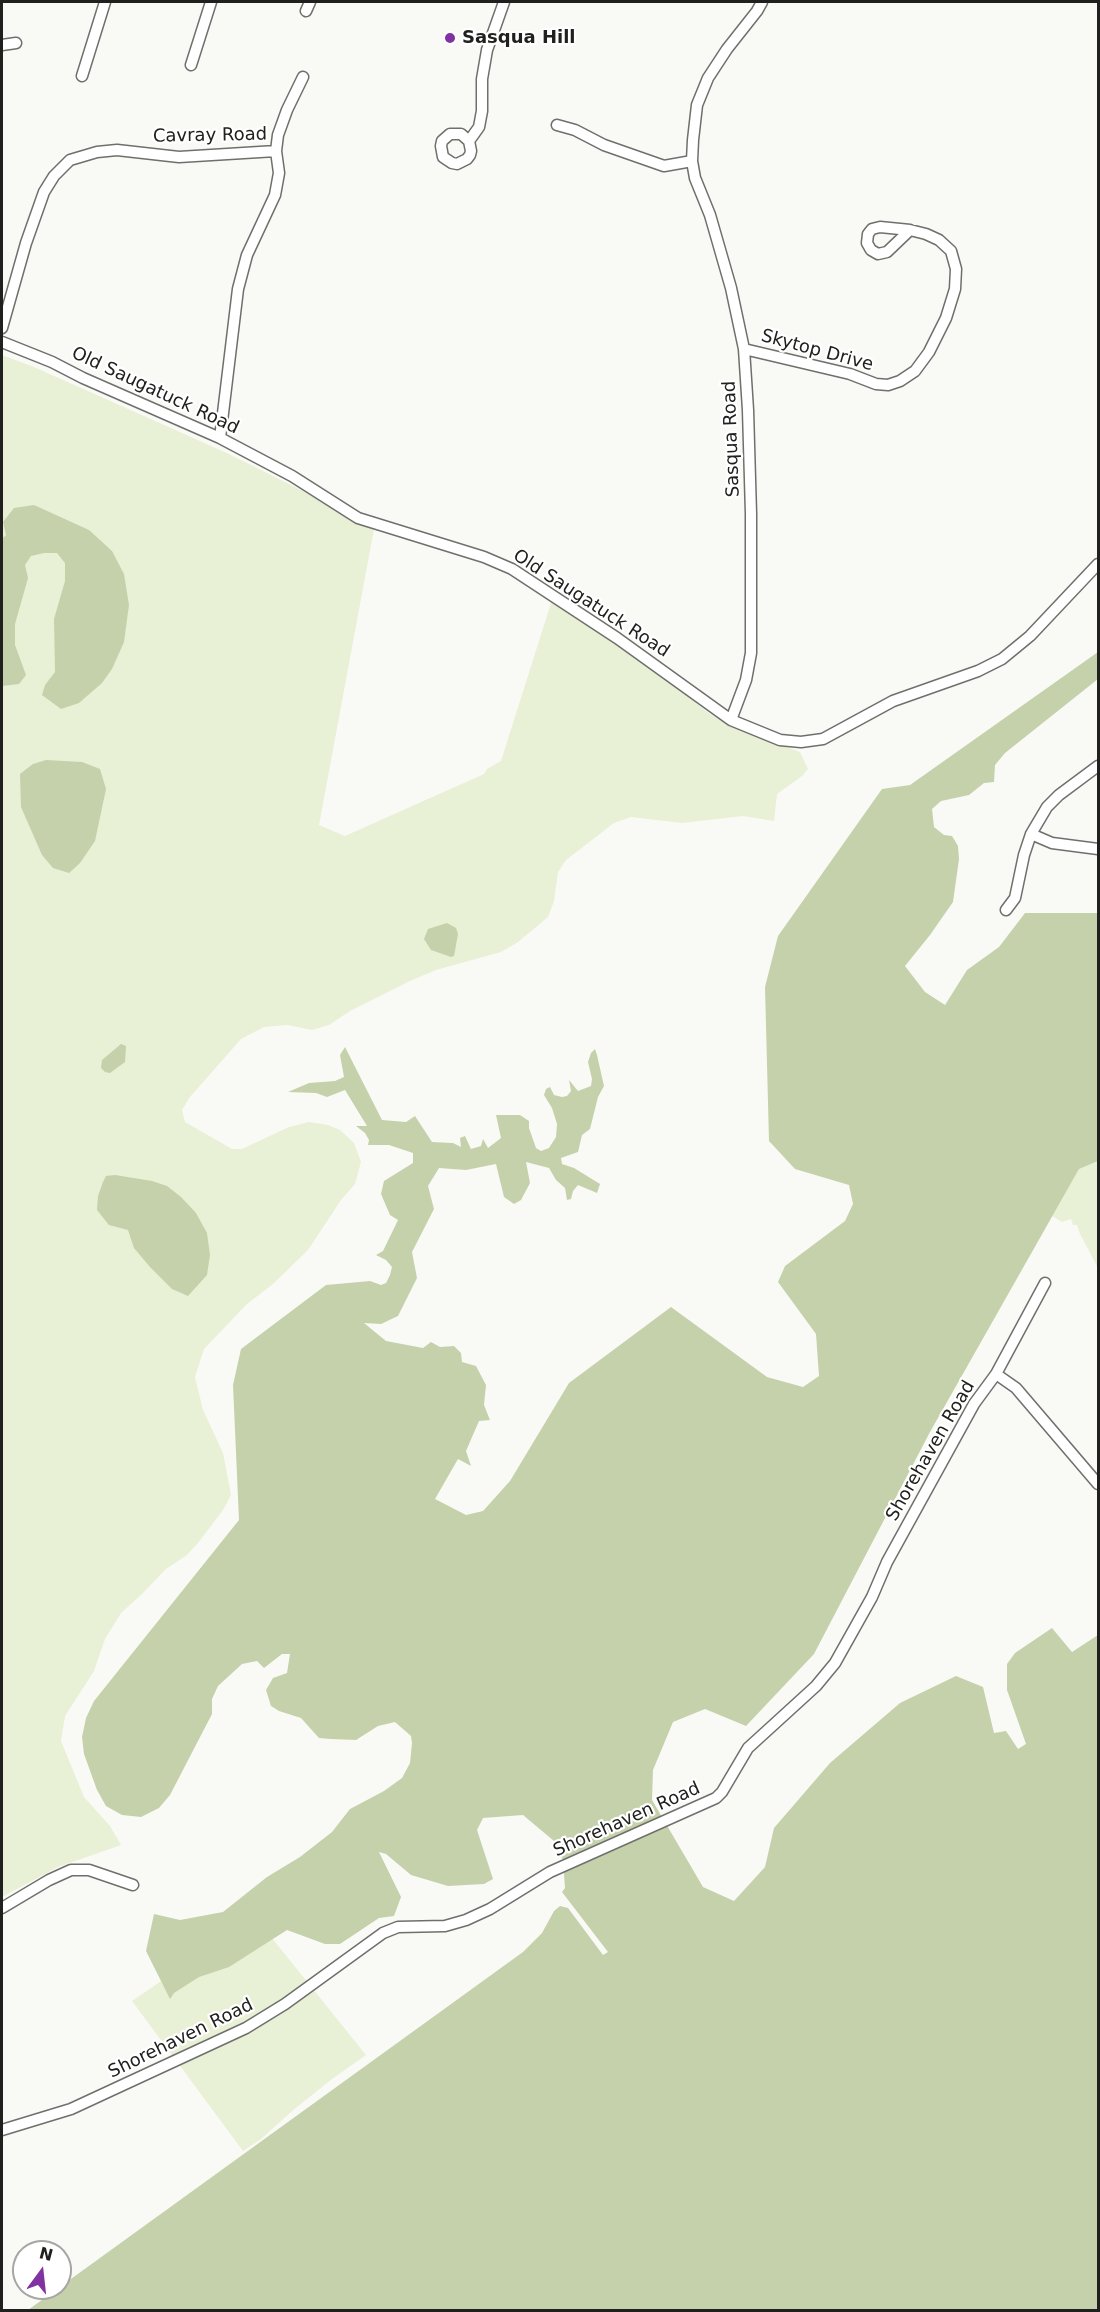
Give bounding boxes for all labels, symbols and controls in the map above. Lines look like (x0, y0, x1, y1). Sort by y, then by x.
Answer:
place label: Sasqua Hill (462, 27, 576, 49)
marker: Sasqua Hill (443, 31, 457, 45)
street label: Cavray Road (153, 124, 267, 148)
street label: Skytop Drive (759, 326, 875, 376)
street label: Old Saugatuck Road (68, 343, 242, 439)
street label: Sasqua Road (719, 380, 745, 498)
street label: Old Saugatuck Road (509, 545, 673, 663)
street label: Shorehaven Road (882, 1377, 980, 1525)
street label: Shorehaven Road (550, 1778, 704, 1862)
street label: Shorehaven Road (105, 1995, 257, 2083)
north arrow (12, 2240, 72, 2300)
text: N (37, 2243, 55, 2265)

